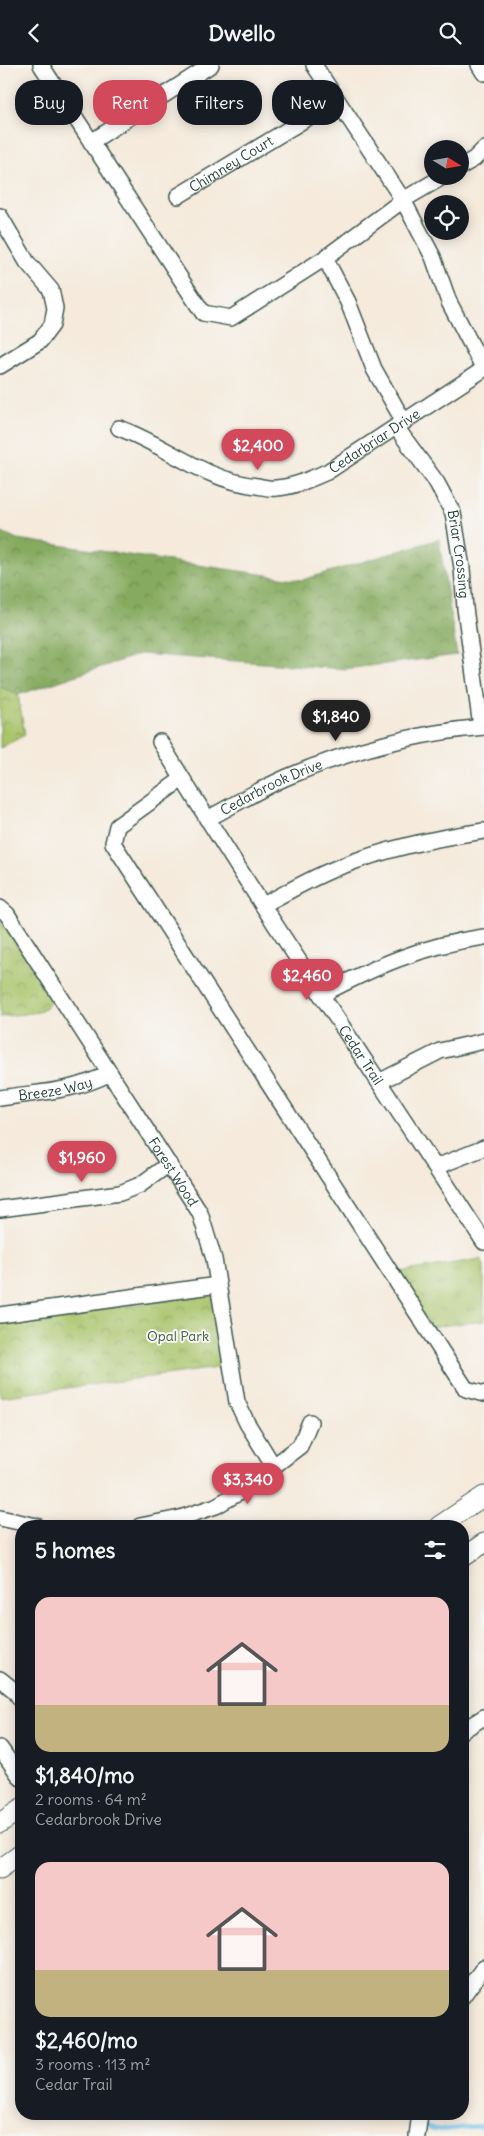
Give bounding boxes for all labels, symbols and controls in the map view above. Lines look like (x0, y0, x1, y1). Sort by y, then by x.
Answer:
icon: back (20, 19, 48, 47)
text: Dwello (209, 19, 275, 47)
icon: search (436, 19, 464, 47)
chip: Buy (15, 80, 83, 125)
chip: Rent (93, 80, 167, 125)
chip: Filters (177, 80, 262, 125)
chip: New (272, 80, 344, 125)
street label: Chimney Court (186, 131, 277, 196)
north arrow (424, 140, 469, 185)
map controls (424, 140, 469, 240)
button: locate (424, 195, 469, 240)
street label: Cedarbriar Drive (325, 405, 423, 477)
pin: $2,400 (217, 429, 299, 471)
text: $2,400 (233, 435, 284, 455)
street label: Briar Crossing (444, 508, 473, 599)
pin: $1,840 (295, 699, 377, 742)
text: $1,840 (312, 706, 360, 726)
street label: Cedarbrook Drive (217, 755, 325, 819)
pin: $2,460 (266, 959, 348, 1001)
text: $2,460 (282, 965, 332, 985)
street label: Cedar Trail (335, 1022, 387, 1088)
street label: Breeze Way (17, 1073, 95, 1104)
street label: Forest Wood (144, 1134, 202, 1210)
pin: $1,960 (41, 1141, 123, 1183)
text: $1,960 (58, 1147, 106, 1167)
park label: Opal Park (147, 1327, 209, 1345)
pin: $3,340 (207, 1463, 289, 1505)
text: $3,340 (223, 1469, 273, 1489)
icon: filters (421, 1536, 449, 1564)
text: 5 homes (35, 1537, 115, 1564)
icon: home (197, 1629, 287, 1719)
text: $1,840/mo (35, 1762, 134, 1789)
text: 2 rooms · 64 m² (35, 1789, 147, 1809)
text: Cedarbrook Drive (35, 1809, 162, 1829)
icon: home (197, 1894, 287, 1984)
text: $2,460/mo (35, 2027, 138, 2054)
text: 3 rooms · 113 m² (35, 2054, 150, 2074)
text: Cedar Trail (35, 2074, 113, 2094)

